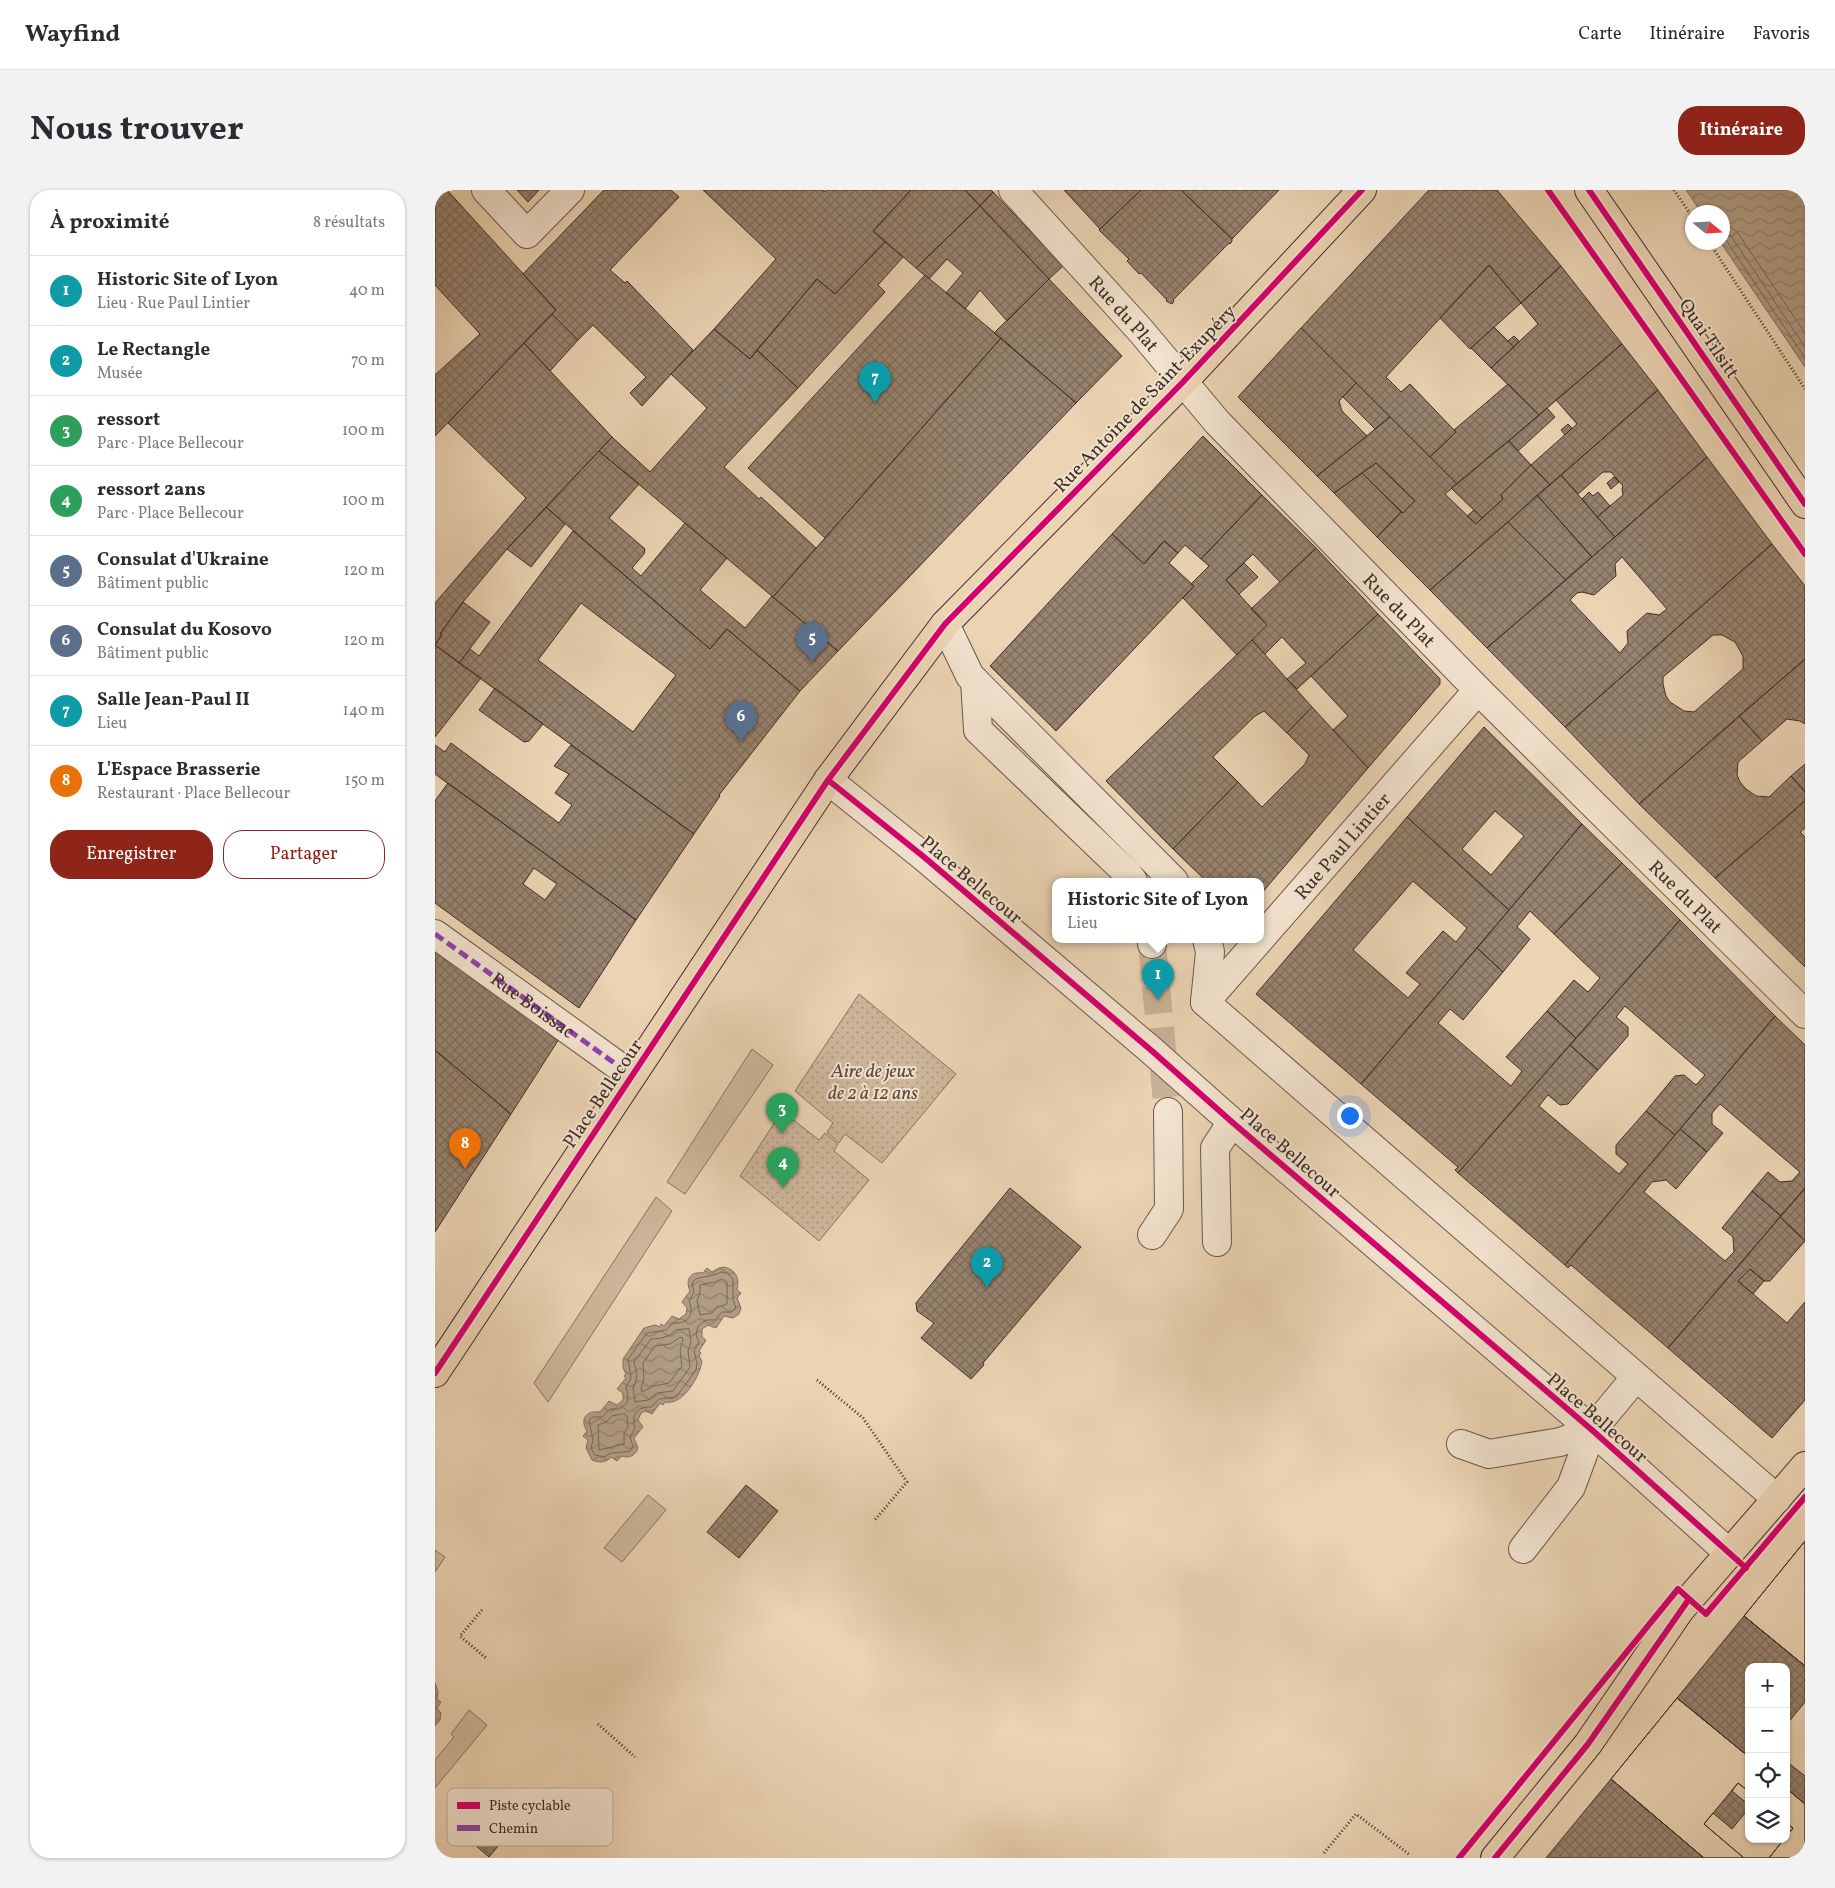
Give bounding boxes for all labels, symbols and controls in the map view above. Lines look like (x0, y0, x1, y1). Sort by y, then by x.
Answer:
text: Wayfind (25, 18, 120, 52)
text: Carte (1578, 22, 1621, 47)
text: Itinéraire (1649, 22, 1725, 47)
text: Favoris (1753, 22, 1810, 47)
text: Nous trouver (30, 106, 244, 154)
button: Itinéraire (1678, 106, 1805, 155)
north arrow (1685, 205, 1730, 250)
text: À proximité (50, 208, 169, 237)
text: 8 résultats (313, 212, 385, 234)
text: Historic Site of Lyon (97, 267, 278, 293)
street label: Rue du Plat (1082, 271, 1164, 358)
text: 1 (63, 280, 69, 302)
text: 40 m (349, 280, 385, 302)
text: Lieu · Rue Paul Lintier (97, 293, 250, 315)
street label: Quai Tilsitt (1672, 294, 1745, 385)
street label: Rue Antoine de Saint-Exupéry (1049, 300, 1242, 499)
text: Le Rectangle (97, 337, 210, 363)
text: 2 (62, 350, 70, 372)
text: 70 m (351, 350, 385, 372)
pin: 7 (859, 362, 891, 403)
text: Musée (97, 363, 143, 385)
text: ressort (97, 407, 160, 433)
text: 3 (62, 420, 70, 442)
text: 100 m (342, 420, 385, 442)
text: Parc · Place Bellecour (97, 433, 244, 455)
text: ressort 2ans (97, 477, 206, 503)
text: 4 (61, 490, 71, 512)
text: 100 m (342, 490, 385, 512)
text: Parc · Place Bellecour (97, 503, 244, 525)
text: Consulat d'Ukraine (97, 547, 269, 573)
text: 5 (62, 560, 70, 582)
text: 120 m (343, 560, 385, 582)
street label: Rue du Plat (1356, 568, 1441, 654)
text: Bâtiment public (97, 573, 209, 595)
text: Consulat du Kosovo (97, 617, 272, 643)
pin: 5 (796, 622, 828, 663)
text: 6 (62, 630, 70, 652)
text: 120 m (343, 630, 385, 652)
text: Bâtiment public (97, 643, 209, 665)
text: Salle Jean-Paul II (97, 687, 250, 713)
text: 7 (62, 700, 70, 722)
text: 140 m (343, 700, 385, 722)
pin: 6 (725, 701, 757, 742)
text: Lieu (97, 713, 127, 735)
text: L'Espace Brasserie (97, 757, 261, 783)
text: 8 (62, 770, 70, 792)
text: 150 m (344, 770, 385, 792)
text: Restaurant · Place Bellecour (97, 783, 290, 805)
street label: Rue Paul Lintier (1289, 788, 1398, 906)
button: Enregistrer (50, 830, 213, 879)
button: Partager (223, 830, 385, 879)
street label: Place Bellecour (914, 830, 1027, 931)
street label: Rue du Plat (1642, 855, 1728, 940)
popup (1052, 878, 1264, 943)
text: Historic Site of Lyon (1067, 887, 1249, 913)
text: Lieu (1067, 913, 1098, 935)
pin: 1 (1142, 959, 1174, 1000)
street label: Rue Boissac (484, 967, 580, 1046)
street label: Place Bellecour (558, 1035, 650, 1154)
park label: Aire de jeux de 2 à 12 ans (828, 1059, 918, 1107)
pin: 3 (766, 1093, 798, 1134)
street label: Place Bellecour (1234, 1102, 1346, 1205)
your location (1337, 1103, 1363, 1129)
pin: 8 (449, 1128, 481, 1169)
pin: 4 (767, 1147, 799, 1188)
pin: 2 (971, 1247, 1003, 1288)
street label: Place Bellecour (1541, 1367, 1653, 1470)
map controls (1745, 1663, 1790, 1843)
button: + (1745, 1663, 1790, 1708)
button: − (1745, 1708, 1790, 1753)
button: locate (1745, 1753, 1790, 1798)
legend (447, 1788, 613, 1846)
text: Piste cyclable (489, 1797, 571, 1816)
button: layers (1745, 1798, 1790, 1843)
text: Chemin (489, 1820, 538, 1839)

